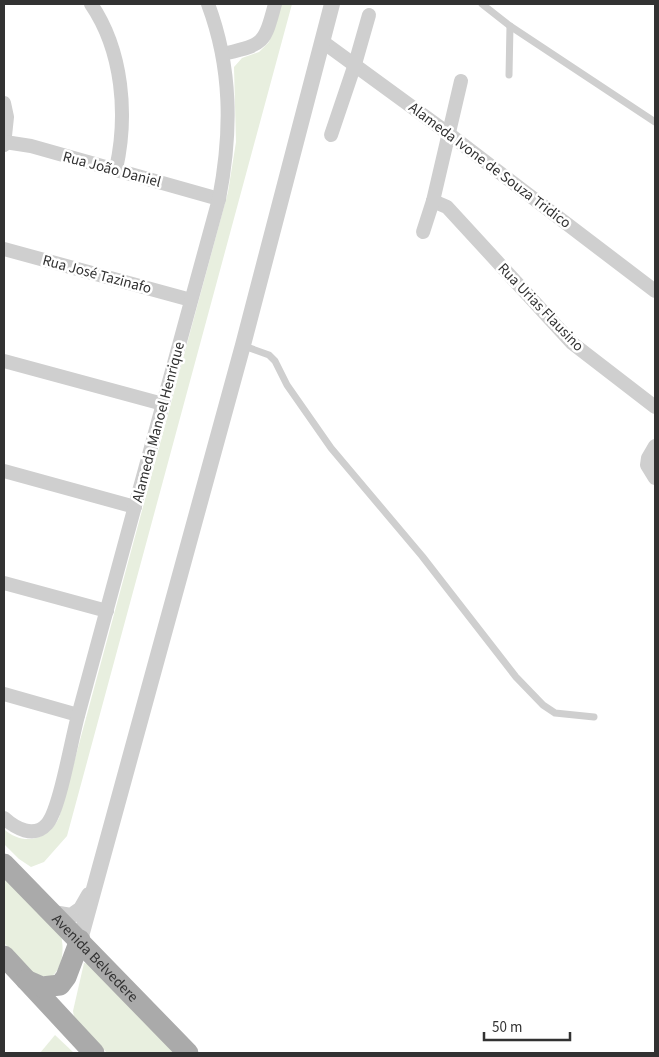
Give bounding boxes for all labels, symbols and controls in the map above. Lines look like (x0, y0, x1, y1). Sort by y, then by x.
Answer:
street label: Alameda Ivone de Souza Tridico (404, 97, 575, 234)
street label: Rua João Daniel (60, 146, 164, 193)
street label: Rua José Tazinafo (40, 250, 154, 299)
street label: Rua Urias Flausino (493, 258, 588, 356)
street label: Alameda Manoel Henrique (127, 339, 190, 505)
street label: Avenida Belvedere (47, 909, 143, 1007)
scale bar (484, 1010, 570, 1042)
text: 50 m (492, 1017, 522, 1038)

